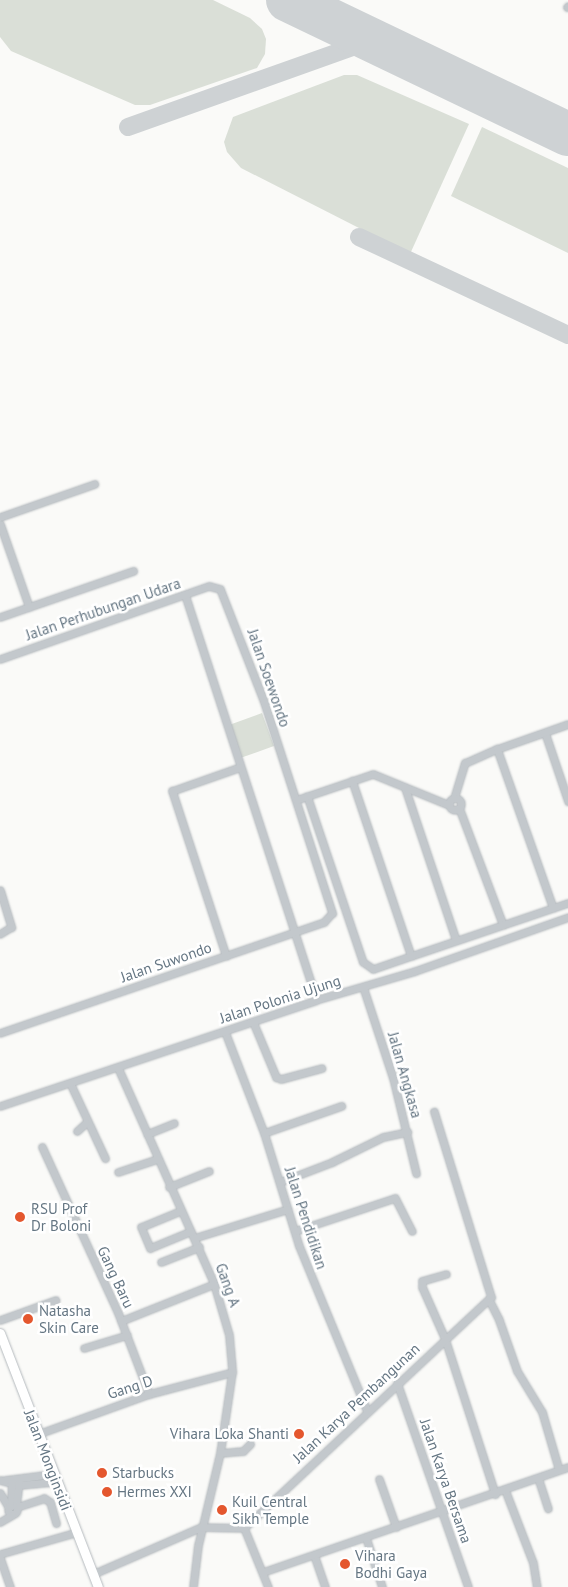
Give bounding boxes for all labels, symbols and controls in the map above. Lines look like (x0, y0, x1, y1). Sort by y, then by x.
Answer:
street label: Jalan Perhubungan Udara (23, 574, 183, 644)
street label: Jalan Soewondo (244, 627, 294, 729)
street label: Jalan Suwondo (118, 938, 214, 986)
street label: Jalan Polonia Ujung (217, 971, 343, 1027)
street label: Jalan Angkasa (384, 1030, 426, 1120)
street label: Jalan Pendidikan (281, 1165, 331, 1271)
place label: RSU Prof Dr Boloni (31, 1199, 91, 1234)
marker: RSU Prof Dr Boloni (13, 1210, 27, 1224)
street label: Gang Baru (94, 1243, 138, 1311)
street label: Gang A (212, 1260, 244, 1310)
place label: Natasha Skin Care (39, 1301, 99, 1336)
marker: Natasha Skin Care (21, 1312, 35, 1326)
street label: Jalan Karya Pembangunan (289, 1339, 423, 1467)
street label: Gang D (105, 1371, 155, 1403)
street label: Jalan Monginsidi (20, 1407, 76, 1513)
street label: Jalan Karya Bersama (416, 1416, 476, 1546)
place label: Vihara Loka Shanti (170, 1425, 289, 1443)
marker: Vihara Loka Shanti (293, 1428, 305, 1440)
place label: Starbucks (112, 1464, 174, 1482)
marker: Starbucks (96, 1467, 108, 1479)
place label: Hermes XXI (117, 1483, 192, 1501)
marker: Hermes XXI (101, 1486, 113, 1498)
place label: Kuil Central Sikh Temple (232, 1492, 310, 1527)
marker: Kuil Central Sikh Temple (216, 1504, 228, 1516)
place label: Vihara Bodhi Gaya (355, 1546, 427, 1581)
marker: Vihara Bodhi Gaya (339, 1558, 351, 1570)

